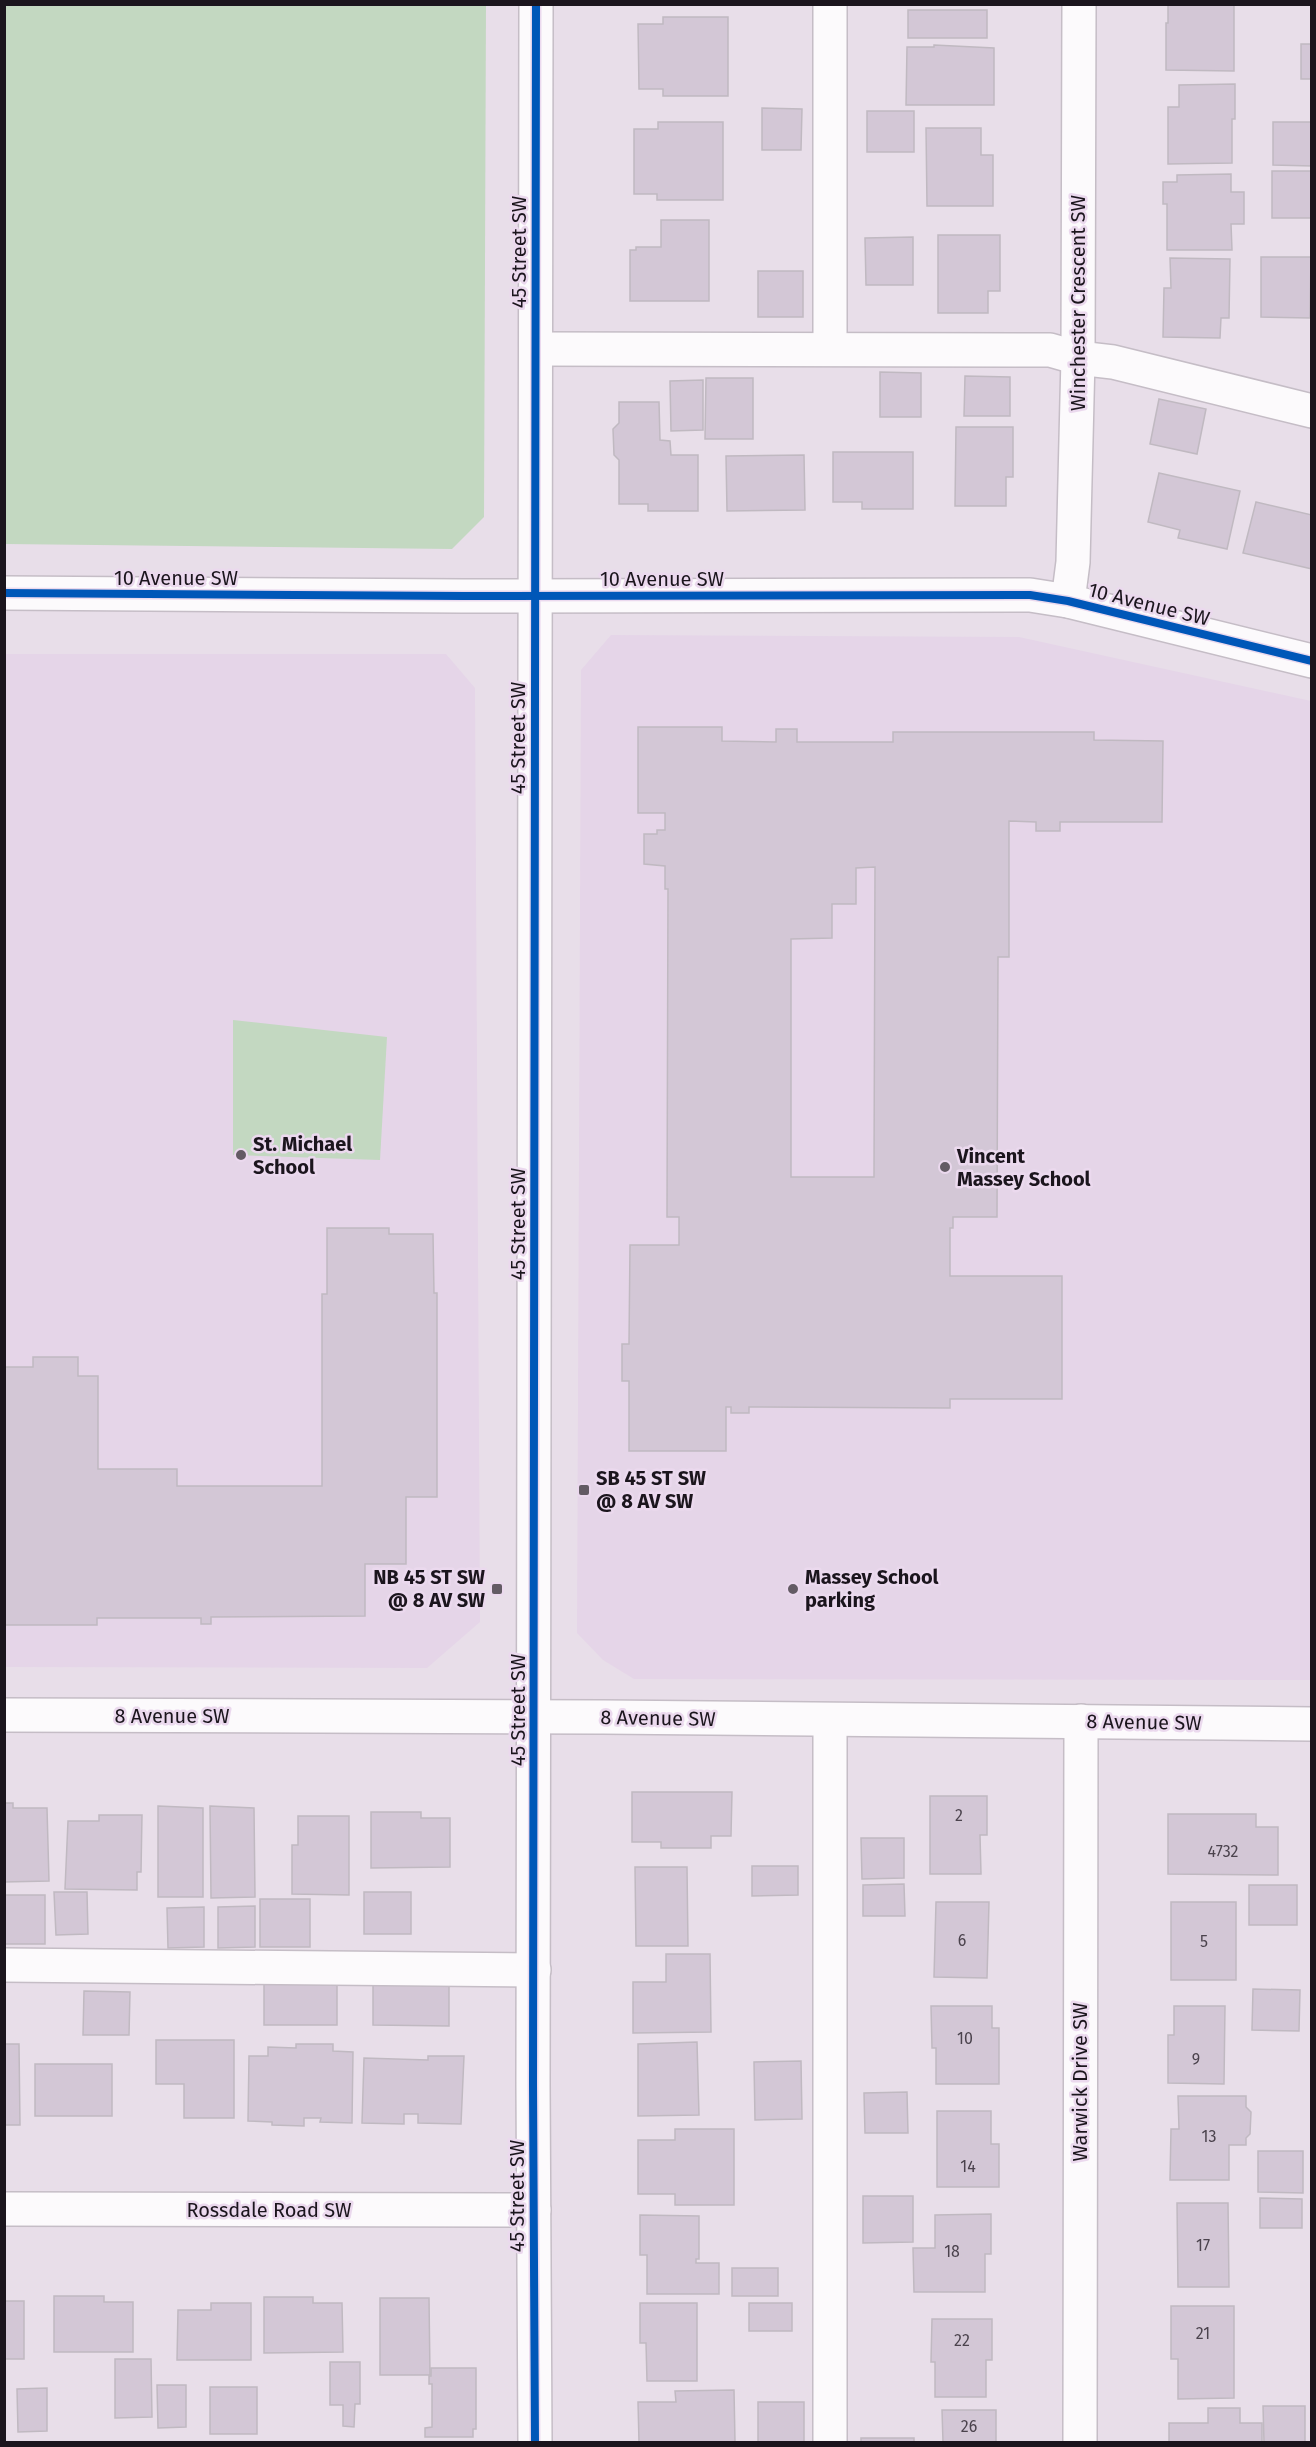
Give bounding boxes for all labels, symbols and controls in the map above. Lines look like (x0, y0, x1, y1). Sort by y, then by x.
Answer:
street label: 45 Street SW (507, 195, 531, 308)
street label: Winchester Crescent SW (1066, 195, 1090, 411)
street label: 10 Avenue SW (114, 566, 238, 590)
street label: 10 Avenue SW (600, 567, 724, 591)
street label: 10 Avenue SW (1086, 577, 1213, 631)
street label: 45 Street SW (506, 681, 530, 794)
place label: St. Michael School (253, 1132, 352, 1179)
place label: Vincent Massey School (956, 1144, 1091, 1191)
marker: St. Michael School (234, 1148, 248, 1162)
marker: Vincent Massey School (938, 1160, 952, 1174)
street label: 45 Street SW (506, 1167, 530, 1280)
place label: SB 45 ST SW @ 8 AV SW (596, 1466, 706, 1513)
marker: SB 45 ST SW @ 8 AV SW (577, 1483, 591, 1497)
place label: NB 45 ST SW @ 8 AV SW (373, 1565, 485, 1612)
place label: Massey School parking (805, 1565, 939, 1612)
marker: NB 45 ST SW @ 8 AV SW (490, 1582, 504, 1596)
marker: Massey School parking (786, 1582, 800, 1596)
street label: 45 Street SW (506, 1653, 530, 1766)
street label: 8 Avenue SW (114, 1704, 230, 1728)
street label: 8 Avenue SW (600, 1705, 716, 1731)
street label: 8 Avenue SW (1086, 1709, 1202, 1735)
house number: 2 (955, 1806, 963, 1825)
house number: 4732 (1208, 1842, 1238, 1861)
house number: 6 (958, 1931, 966, 1950)
house number: 5 (1200, 1932, 1208, 1951)
street label: Warwick Drive SW (1068, 2002, 1092, 2162)
house number: 10 (957, 2029, 973, 2048)
house number: 9 (1192, 2050, 1200, 2069)
house number: 13 (1202, 2127, 1216, 2146)
street label: 45 Street SW (505, 2139, 529, 2252)
house number: 14 (960, 2157, 976, 2176)
street label: Rossdale Road SW (186, 2198, 352, 2222)
house number: 17 (1196, 2236, 1210, 2255)
house number: 18 (944, 2242, 960, 2261)
house number: 21 (1196, 2324, 1210, 2343)
house number: 22 (954, 2331, 970, 2350)
house number: 26 (961, 2417, 977, 2436)

